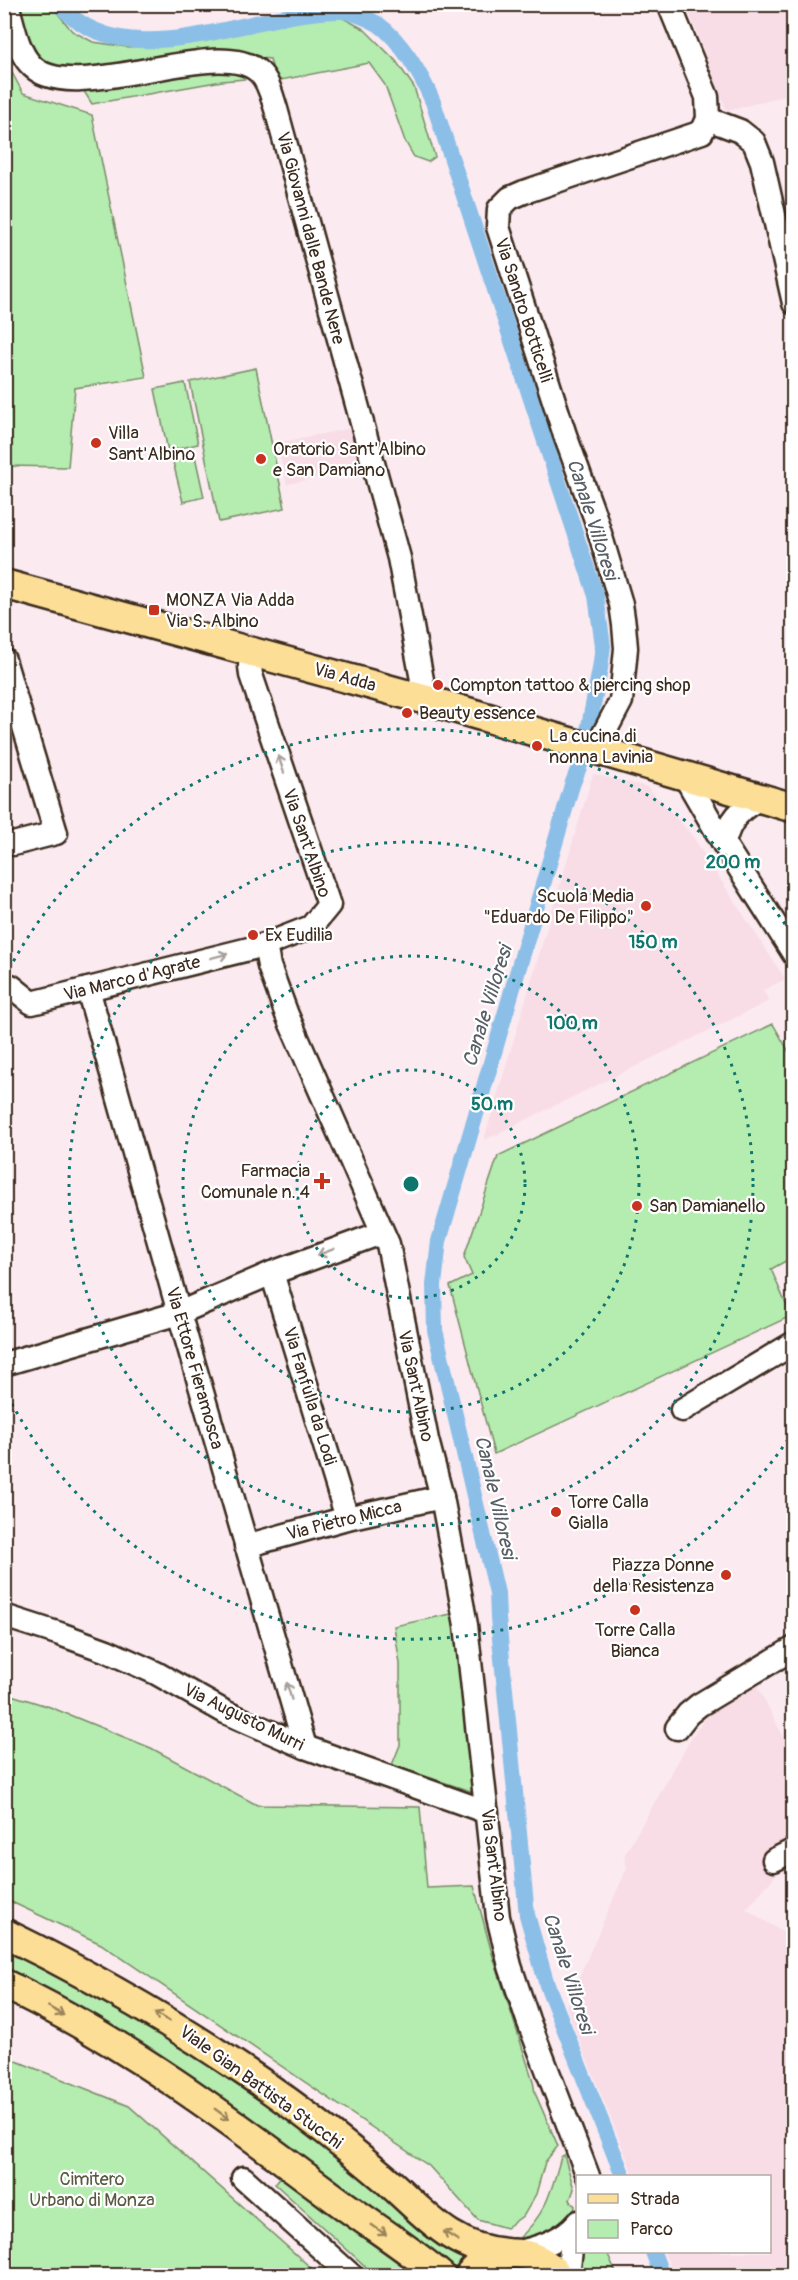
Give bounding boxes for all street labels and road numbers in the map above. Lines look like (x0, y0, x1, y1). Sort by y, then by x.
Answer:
street label: Via Giovanni dalle Bande Nere (271, 129, 350, 347)
street label: Via Sandro Botticelli (489, 235, 558, 385)
street label: Via Adda (311, 658, 379, 697)
street label: Via Sant'Albino (277, 786, 336, 901)
street label: Via Marco d'Agrate (61, 950, 203, 1007)
street label: Via Ettore Fieramosca (160, 1284, 229, 1452)
street label: Via Fanfulla da Lodi (278, 1324, 341, 1468)
street label: Via Sant'Albino (392, 1328, 439, 1444)
street label: Via Pietro Micca (284, 1495, 404, 1546)
street label: Via Augusto Murri (180, 1678, 308, 1757)
street label: Via Sant'Albino (475, 1807, 512, 1923)
street label: Viale Gian Battista Stucchi (174, 2020, 347, 2155)

